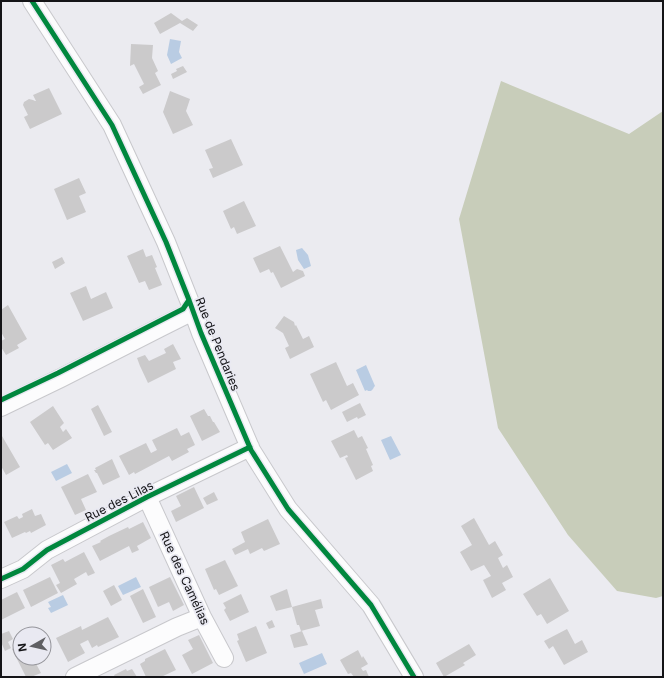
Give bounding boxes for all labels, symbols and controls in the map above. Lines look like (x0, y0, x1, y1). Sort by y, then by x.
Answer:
street label: Rue de Pendaries (192, 295, 244, 393)
street label: Rue des Lilas (82, 477, 156, 525)
street label: Rue des Camélias (157, 529, 213, 627)
north arrow (12, 626, 52, 666)
text: N (15, 642, 30, 653)

